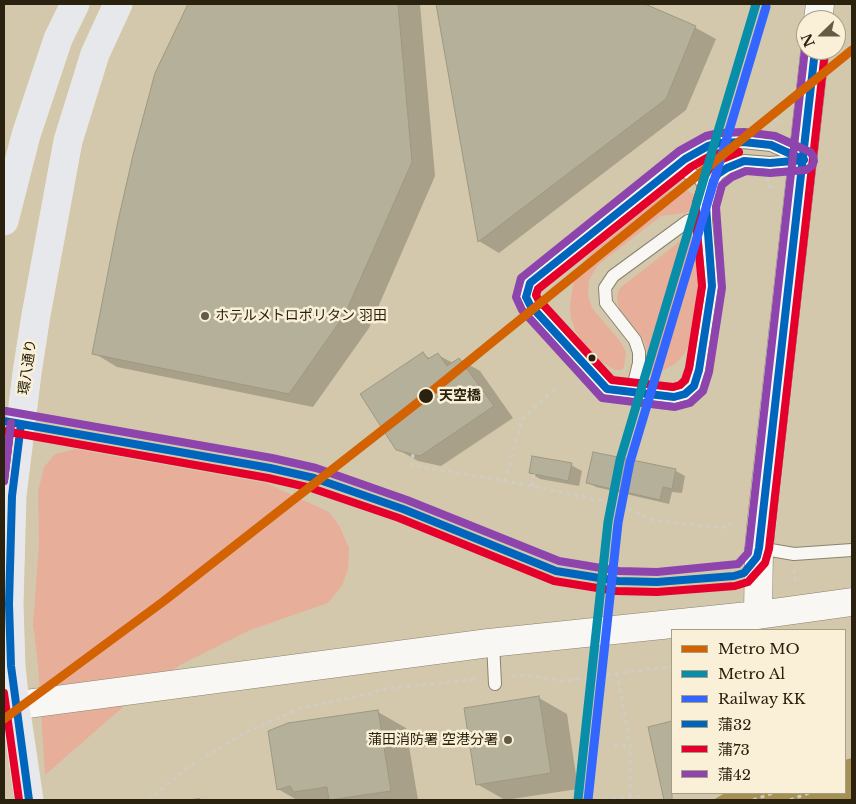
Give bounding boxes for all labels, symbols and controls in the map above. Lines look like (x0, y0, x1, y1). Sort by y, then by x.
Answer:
north arrow (796, 10, 846, 60)
text: N (797, 31, 819, 50)
place label: ホテルメトロポリタン 羽田 (215, 308, 387, 324)
marker: ホテルメトロポリタン 羽田 (199, 310, 211, 322)
street label: 環八通り (16, 338, 40, 396)
unlabelled marker (587, 353, 597, 363)
marker: 天空橋 (417, 387, 435, 405)
place label: 天空橋 (439, 388, 481, 404)
legend (671, 629, 846, 794)
text: Metro MO (718, 639, 800, 658)
text: Metro Al (718, 664, 785, 683)
text: Railway KK (718, 689, 805, 708)
text: 蒲32 (718, 715, 751, 734)
place label: 蒲田消防署 空港分署 (368, 732, 498, 748)
marker: 蒲田消防署 空港分署 (502, 734, 514, 746)
text: 蒲73 (718, 740, 750, 759)
text: 蒲42 (718, 765, 751, 784)

